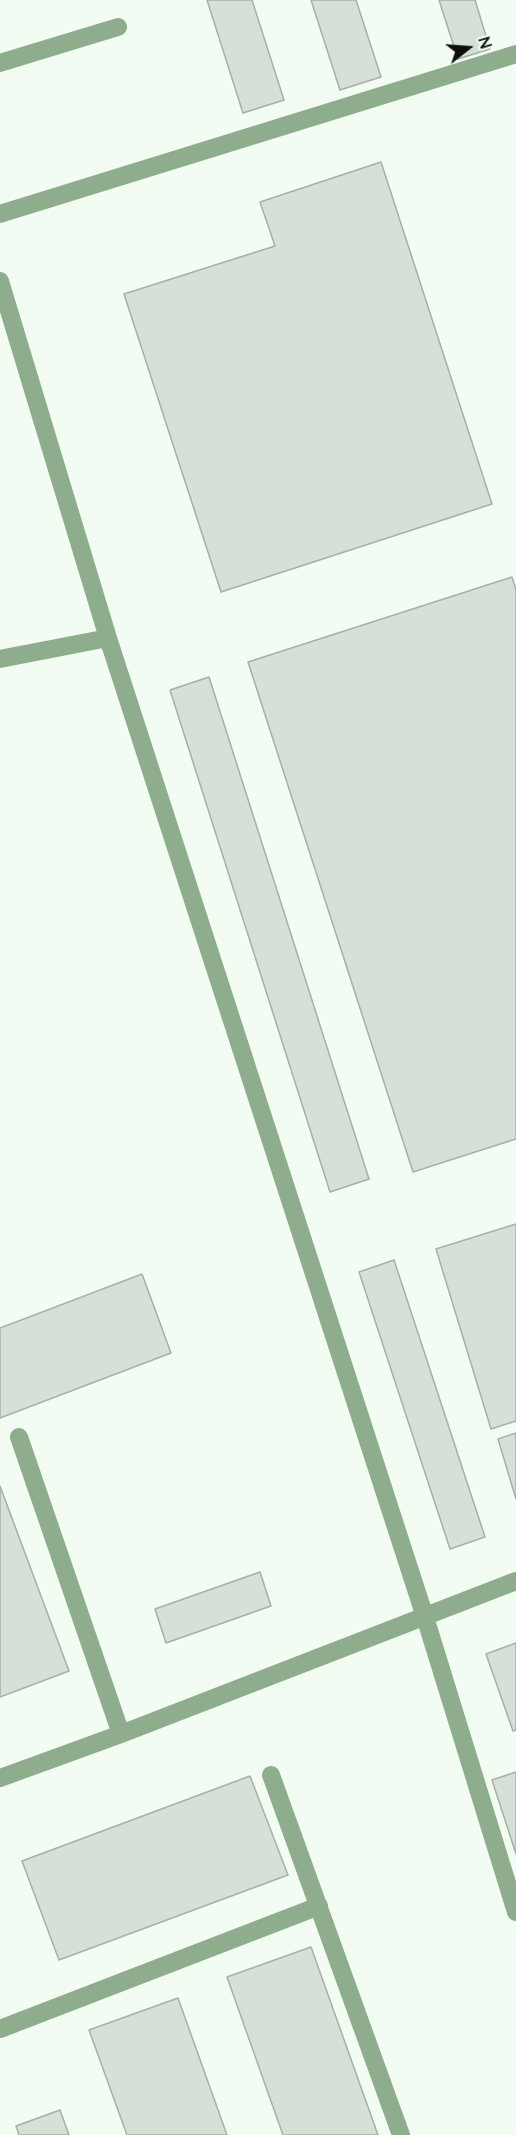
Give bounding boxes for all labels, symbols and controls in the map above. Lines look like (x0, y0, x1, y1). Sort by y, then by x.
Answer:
north arrow (438, 18, 498, 78)
text: N (474, 34, 496, 51)

